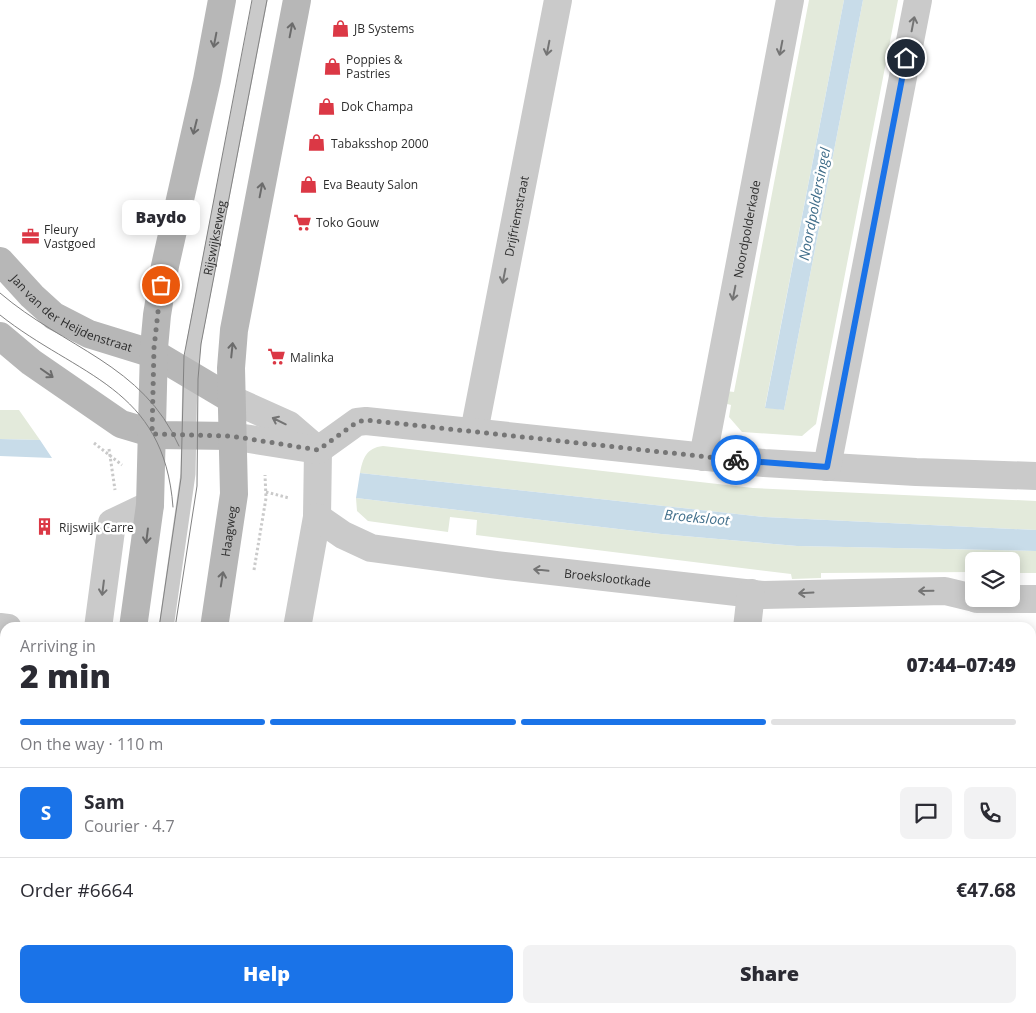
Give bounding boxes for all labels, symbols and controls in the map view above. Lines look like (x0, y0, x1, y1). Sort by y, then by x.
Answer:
one-way arrow (909, 17, 918, 33)
shop icon: JB Systems (330, 18, 350, 38)
place label: JB Systems (353, 20, 415, 37)
one-way arrow (287, 23, 297, 39)
one-way arrow (209, 31, 219, 47)
pin (885, 37, 927, 79)
one-way arrow (543, 39, 553, 55)
one-way arrow (776, 39, 786, 55)
icon: home (892, 44, 920, 72)
place label: Poppies & Pastries (346, 51, 403, 82)
shop icon: Poppies & Pastries (322, 56, 342, 76)
shop icon: Dok Champa (317, 96, 337, 116)
place label: Dok Champa (341, 98, 413, 115)
one-way arrow (190, 119, 199, 135)
shop icon: Tabaksshop 2000 (307, 133, 327, 153)
place label: Tabaksshop 2000 (331, 135, 429, 152)
water label: Noordpoldersingel (794, 145, 834, 262)
shop icon: Eva Beauty Salon (299, 174, 319, 194)
street label: Drijfriemstraat (500, 174, 532, 258)
place label: Eva Beauty Salon (323, 176, 418, 193)
street label: Noordpolderkade (729, 178, 764, 280)
one-way arrow (257, 182, 266, 198)
street label: Rijswijkseweg (199, 198, 230, 277)
callout: Baydo (122, 200, 200, 235)
text: Baydo (136, 206, 187, 228)
supermarket icon: Toko Gouw (292, 212, 312, 232)
place label: Toko Gouw (316, 214, 380, 231)
place label: Fleury Vastgoed (44, 221, 96, 252)
office icon: Fleury Vastgoed (20, 226, 40, 246)
pin (140, 264, 182, 306)
one-way arrow (499, 268, 509, 284)
street label: Jan van der Heijdenstraat (7, 270, 135, 355)
icon: bag (147, 271, 175, 299)
one-way arrow (729, 285, 738, 301)
one-way arrow (227, 342, 237, 358)
supermarket icon: Malinka (266, 347, 286, 367)
place label: Malinka (290, 349, 334, 366)
one-way arrow (40, 368, 54, 378)
one-way arrow (272, 416, 287, 426)
courier (711, 435, 761, 485)
icon: bike (722, 446, 750, 474)
street label: Haagweg (216, 504, 241, 558)
water label: Broeksloot (664, 505, 732, 529)
building icon: Rijswijk Carre (35, 517, 55, 537)
place label: Rijswijk Carre (59, 519, 134, 536)
one-way arrow (142, 527, 152, 543)
map controls (965, 552, 1020, 607)
button: layers (965, 552, 1020, 607)
street label: Broekslootkade (563, 564, 652, 591)
one-way arrow (533, 565, 549, 575)
one-way arrow (218, 572, 228, 588)
one-way arrow (98, 580, 108, 596)
one-way arrow (918, 586, 934, 596)
one-way arrow (799, 588, 815, 597)
text: Arriving in (20, 635, 96, 657)
text: 07:44–07:49 (906, 652, 1016, 678)
text: 2 min (20, 654, 111, 697)
text: On the way · 110 m (20, 733, 163, 755)
button: chat (900, 787, 952, 839)
button: phone (964, 787, 1016, 839)
text: Sam (84, 789, 125, 815)
text: S (41, 800, 51, 826)
text: Courier · 4.7 (84, 815, 175, 837)
text: Order #6664 (20, 877, 133, 903)
text: €47.68 (956, 877, 1016, 903)
button: Help (20, 945, 513, 1003)
button: Share (523, 945, 1016, 1003)

